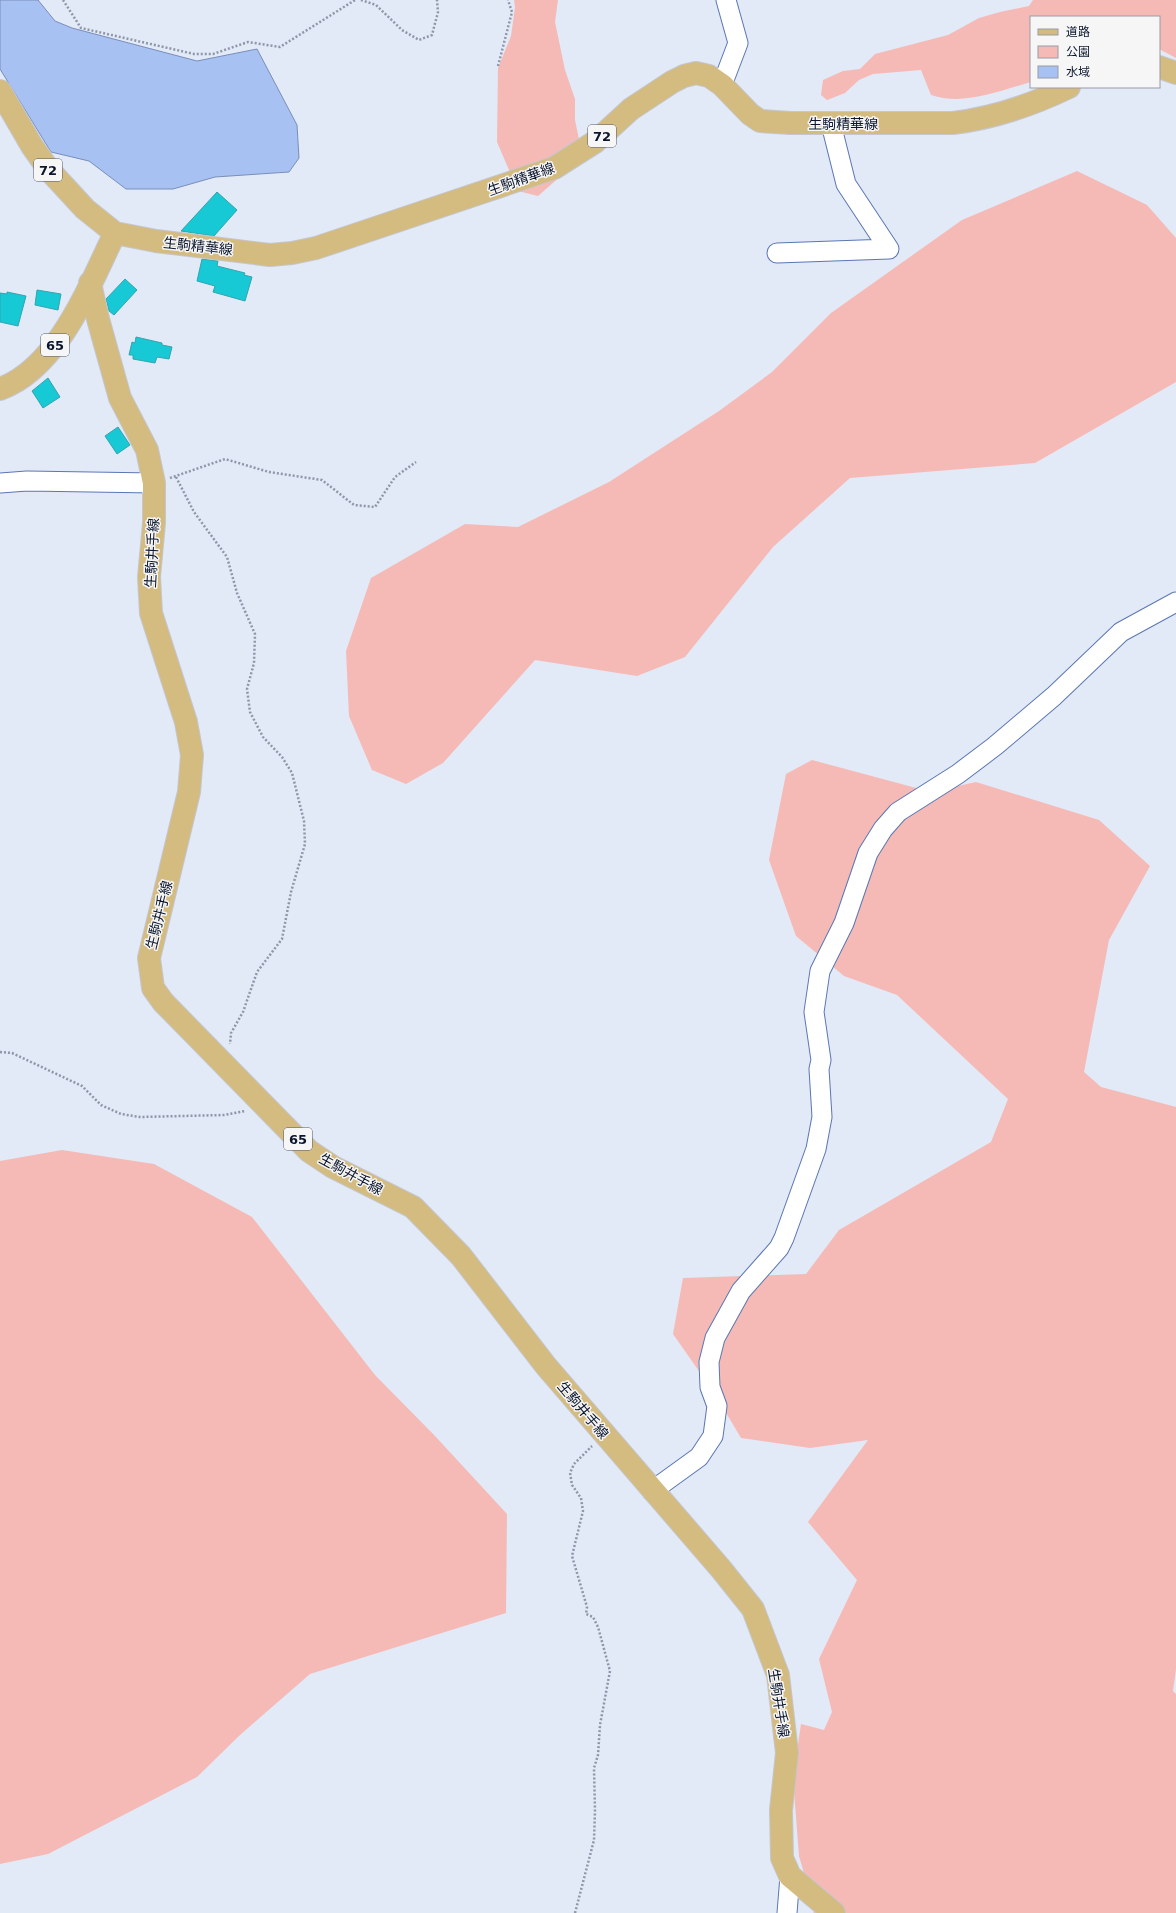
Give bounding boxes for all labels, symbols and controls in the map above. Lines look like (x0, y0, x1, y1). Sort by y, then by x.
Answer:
legend (1030, 16, 1160, 88)
text: 道路 (1066, 25, 1090, 39)
text: 公園 (1066, 45, 1090, 59)
text: 水域 (1066, 65, 1090, 79)
street label: 生駒精華線 (808, 116, 878, 132)
road number: 72 (588, 125, 616, 147)
road number: 72 (34, 159, 62, 181)
street label: 生駒精華線 (485, 160, 557, 198)
street label: 生駒精華線 (162, 234, 234, 258)
road number: 65 (41, 334, 69, 356)
street label: 生駒井手線 (142, 518, 162, 588)
street label: 生駒井手線 (143, 879, 175, 951)
road number: 65 (284, 1128, 312, 1150)
street label: 生駒井手線 (317, 1150, 385, 1198)
street label: 生駒井手線 (554, 1378, 612, 1442)
street label: 生駒井手線 (766, 1667, 792, 1739)

